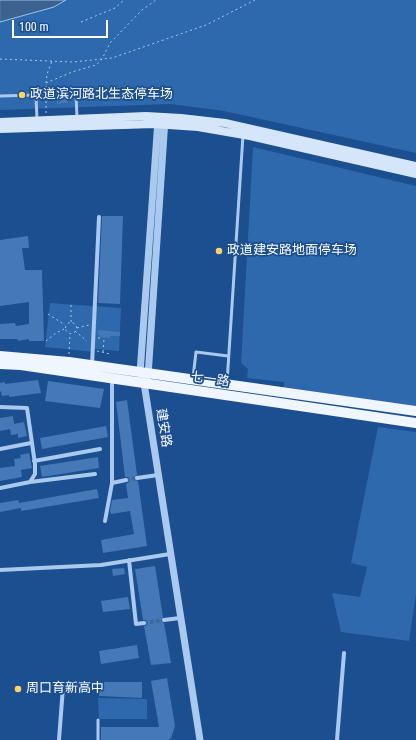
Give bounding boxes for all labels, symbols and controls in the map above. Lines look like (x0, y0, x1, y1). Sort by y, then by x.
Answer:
scale bar (14, 12, 110, 38)
text: 100 m (19, 20, 49, 34)
place label: 政道滨河路北生态停车场 (30, 87, 173, 103)
marker: 政道滨河路北生态停车场 (17, 90, 27, 100)
place label: 政道建安路地面停车场 (227, 243, 357, 259)
marker: 政道建安路地面停车场 (214, 246, 224, 256)
street label: 七一路 (190, 370, 230, 390)
street label: 建安路 (152, 408, 174, 448)
place label: 周口育新高中 (26, 681, 104, 697)
marker: 周口育新高中 (13, 684, 23, 694)

